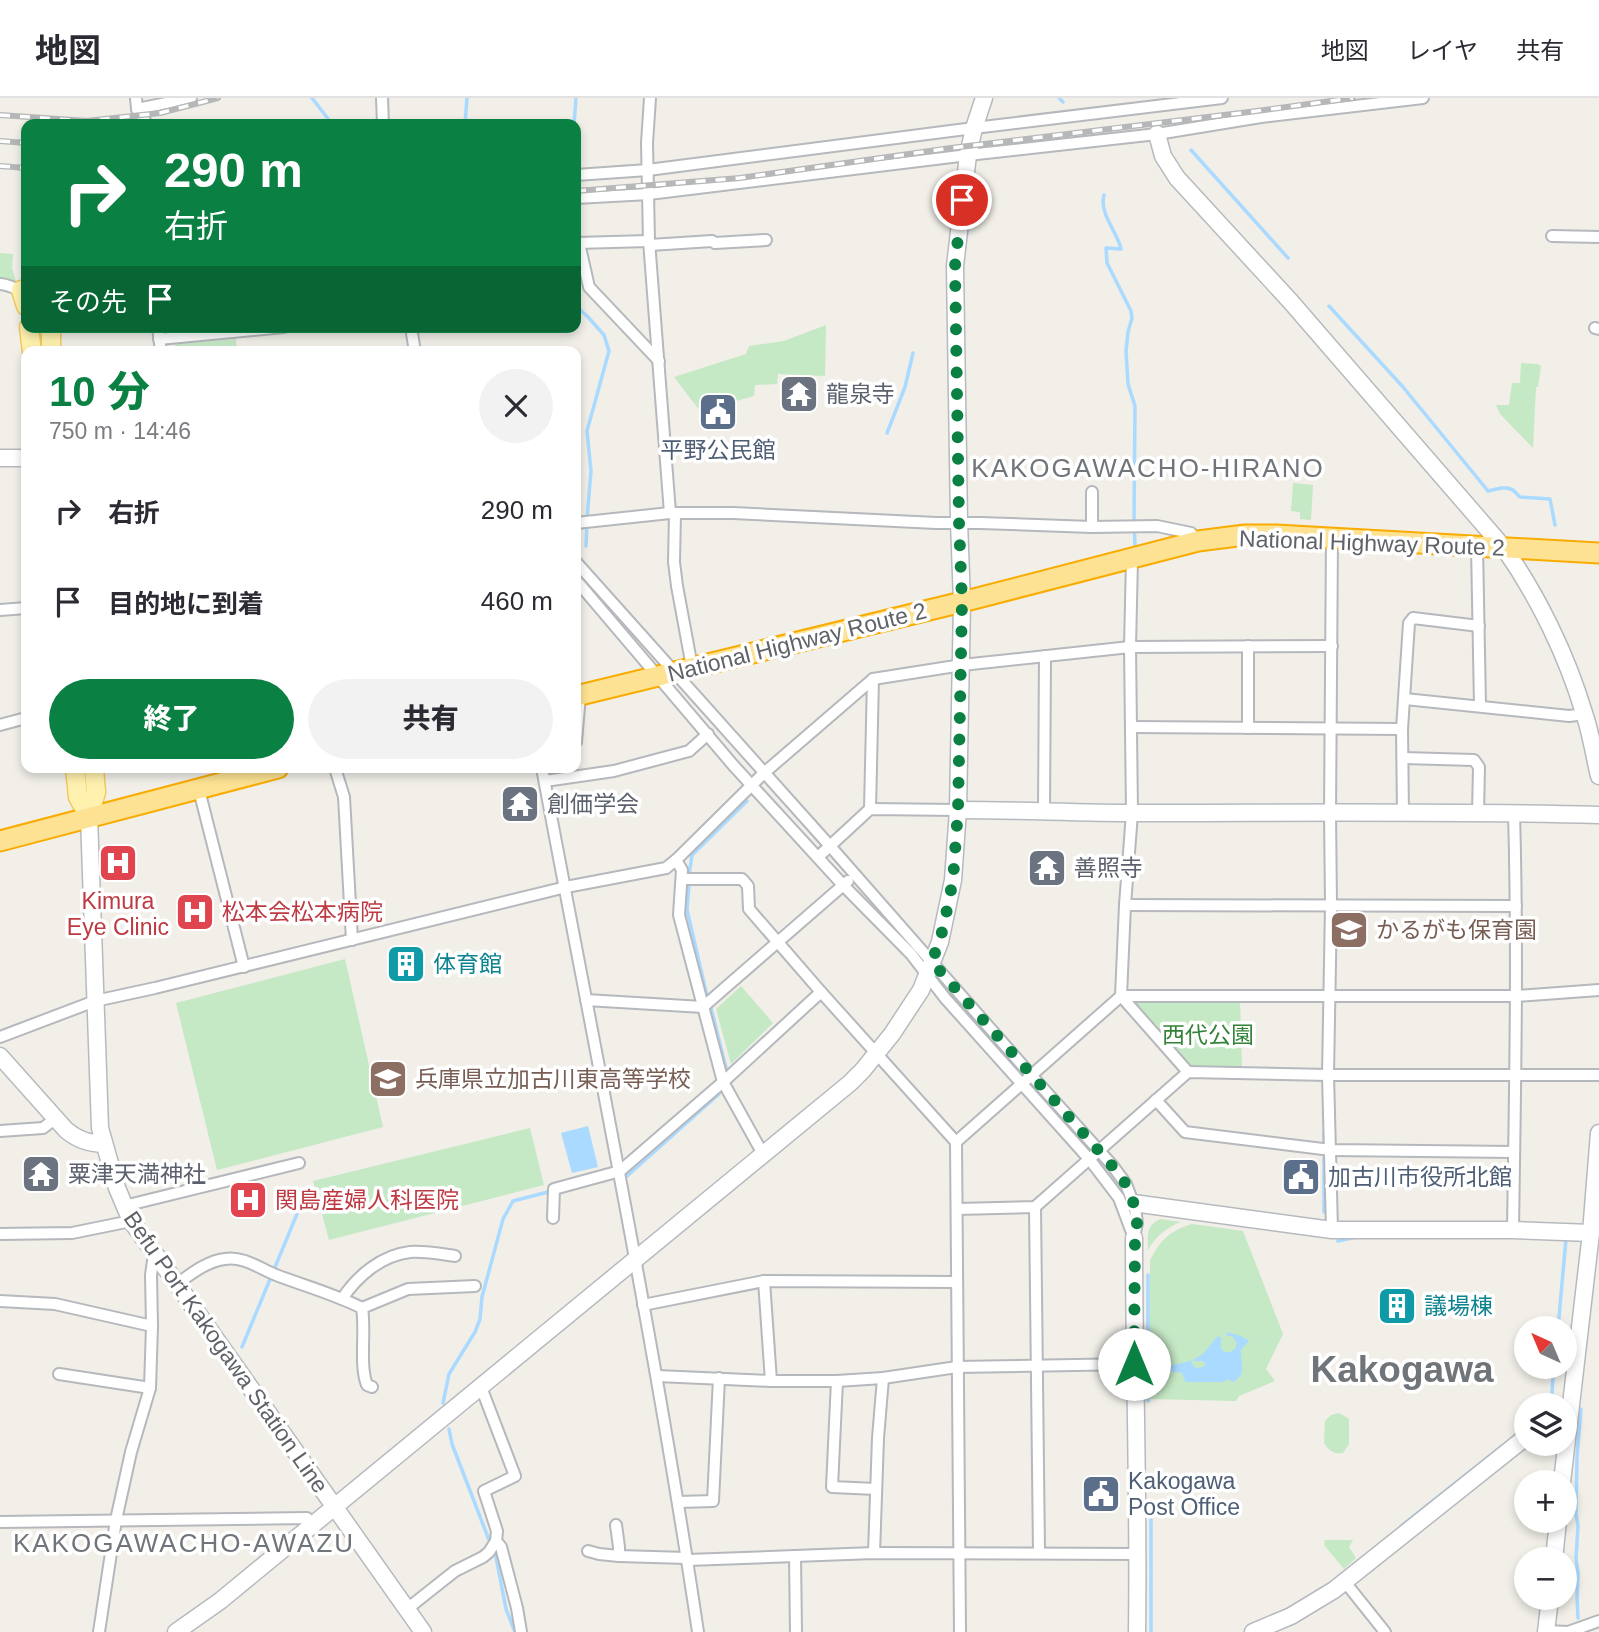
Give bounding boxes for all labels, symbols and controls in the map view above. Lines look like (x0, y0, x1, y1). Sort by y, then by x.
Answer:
text: 地図 (35, 32, 101, 69)
text: 地図 (1321, 37, 1369, 64)
text: レイヤ (1407, 37, 1478, 64)
text: 共有 (1516, 37, 1564, 64)
text: 290 m (164, 143, 303, 197)
icon: right (49, 147, 140, 238)
pin (932, 170, 992, 230)
icon: arrive (943, 181, 981, 219)
text: 右折 (164, 208, 228, 244)
icon: arrive (141, 280, 179, 318)
text: その先 (49, 287, 127, 317)
text: 10 分 (49, 368, 149, 415)
button: close (479, 369, 553, 443)
temple icon: 龍泉寺 (778, 373, 820, 415)
place label: 龍泉寺 (826, 381, 895, 407)
public building icon: 平野公民館 (697, 391, 739, 433)
text: 750 m · 14:46 (49, 418, 191, 444)
place label: 平野公民館 (661, 437, 776, 463)
district label: KAKOGAWACHO-HIRANO (971, 453, 1325, 483)
icon: right (49, 492, 87, 530)
text: 290 m (481, 495, 553, 525)
text: 右折 (108, 498, 160, 528)
street label: National Highway Route 2 (1239, 525, 1505, 561)
icon: arrive (49, 583, 87, 621)
text: 460 m (481, 586, 553, 616)
text: 目的地に到着 (108, 589, 264, 619)
street label: National Highway Route 2 (665, 597, 929, 687)
button: 終了 (49, 679, 294, 759)
button: 共有 (308, 679, 553, 759)
temple icon: 創価学会 (499, 783, 541, 825)
place label: 創価学会 (547, 791, 639, 817)
hospital icon: Kimura Eye Clinic (97, 842, 139, 884)
temple icon: 善照寺 (1026, 847, 1068, 889)
place label: 善照寺 (1074, 855, 1143, 881)
place label: Kimura Eye Clinic (67, 888, 169, 940)
hospital icon: 松本会松本病院 (174, 891, 216, 933)
place label: 松本会松本病院 (222, 899, 383, 925)
school or university icon: かるがも保育園 (1328, 909, 1370, 951)
place label: かるがも保育園 (1376, 917, 1537, 943)
building icon: 体育館 (385, 943, 427, 985)
place label: 体育館 (433, 951, 502, 977)
park label: 西代公園 (1162, 1022, 1254, 1048)
school or university icon: 兵庫県立加古川東高等学校 (367, 1058, 409, 1100)
place label: 兵庫県立加古川東高等学校 (415, 1066, 691, 1092)
temple icon: 粟津天満神社 (20, 1153, 62, 1195)
public building icon: 加古川市役所北館 (1280, 1156, 1322, 1198)
place label: 粟津天満神社 (68, 1161, 206, 1187)
place label: 加古川市役所北館 (1328, 1164, 1512, 1190)
hospital icon: 関島産婦人科医院 (227, 1179, 269, 1221)
place label: 関島産婦人科医院 (275, 1187, 459, 1213)
street label: Befu Port Kakogawa Station Line (119, 1206, 333, 1498)
building icon: 議場棟 (1376, 1285, 1418, 1327)
place label: 議場棟 (1424, 1293, 1493, 1319)
north arrow (1514, 1316, 1577, 1379)
map controls (1514, 1316, 1577, 1610)
position arrow (1097, 1327, 1171, 1401)
district label: Kakogawa (1310, 1349, 1494, 1390)
button: layers (1514, 1393, 1577, 1456)
place label: Kakogawa Post Office (1128, 1468, 1240, 1520)
button: + (1514, 1470, 1577, 1533)
public building icon: Kakogawa Post Office (1080, 1473, 1122, 1515)
district label: KAKOGAWACHO-AWAZU (13, 1528, 355, 1558)
button: − (1514, 1547, 1577, 1610)

